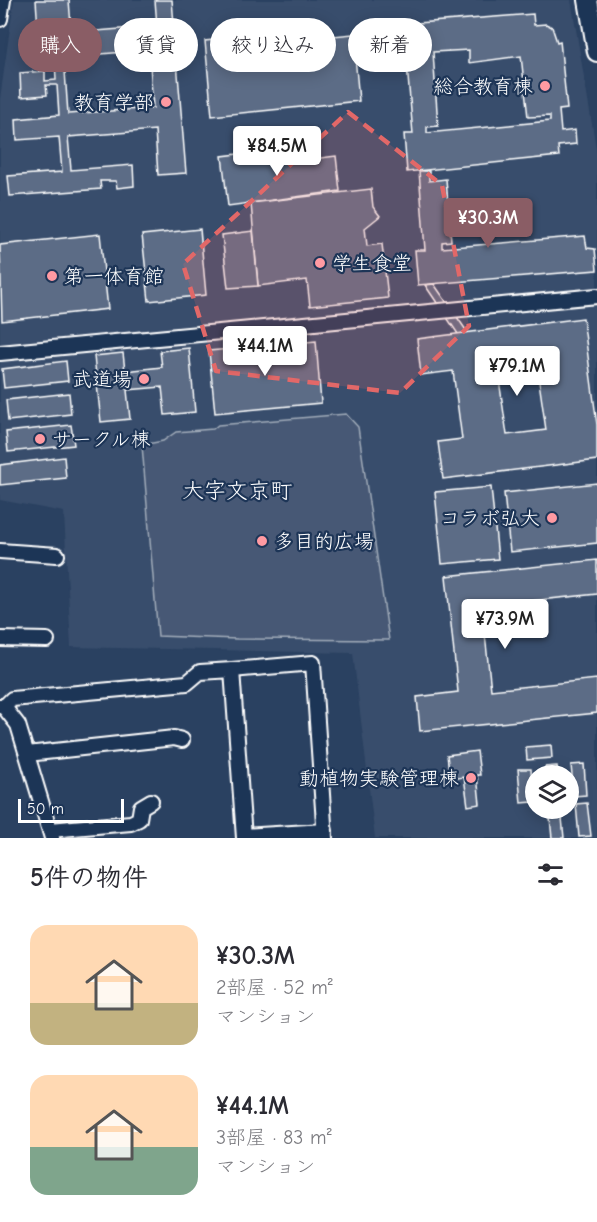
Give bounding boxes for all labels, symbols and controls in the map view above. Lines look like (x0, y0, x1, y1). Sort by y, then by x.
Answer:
chip: 購入 (18, 18, 102, 72)
chip: 賃貸 (114, 18, 198, 72)
chip: 絞り込み (210, 18, 336, 72)
chip: 新着 (348, 18, 432, 72)
place label: 総合教育棟 (433, 75, 533, 98)
marker: 総合教育棟 (538, 79, 552, 93)
place label: 教育学部 (74, 91, 154, 114)
marker: 教育学部 (159, 95, 173, 109)
pin: ¥84.5M (228, 126, 326, 177)
text: ¥84.5M (247, 134, 307, 157)
pin: ¥30.3M (439, 198, 537, 249)
text: ¥30.3M (458, 206, 518, 229)
place label: 学生食堂 (332, 252, 412, 275)
marker: 学生食堂 (313, 256, 327, 270)
place label: 第一体育館 (64, 265, 164, 288)
marker: 第一体育館 (45, 269, 59, 283)
pin: ¥44.1M (216, 326, 314, 377)
text: ¥44.1M (237, 334, 293, 357)
pin: ¥79.1M (468, 346, 566, 397)
text: ¥79.1M (489, 354, 545, 377)
place label: 武道場 (72, 368, 132, 391)
marker: 武道場 (137, 372, 151, 386)
place label: サークル棟 (52, 428, 151, 451)
marker: サークル棟 (33, 432, 47, 446)
district label: 大字文京町 (182, 478, 292, 504)
place label: コラボ弘大 (440, 507, 540, 530)
marker: コラボ弘大 (545, 511, 559, 525)
place label: 多目的広場 (274, 530, 374, 553)
marker: 多目的広場 (255, 534, 269, 548)
pin: ¥73.9M (456, 599, 554, 650)
text: ¥73.9M (476, 607, 534, 630)
map controls (525, 765, 579, 819)
button: layers (525, 765, 579, 819)
place label: 動植物実験管理棟 (299, 767, 459, 790)
marker: 動植物実験管理棟 (464, 771, 478, 785)
scale bar (18, 796, 124, 824)
text: 50 m (27, 800, 64, 818)
icon: filters (534, 858, 567, 891)
text: 5件の物件 (30, 863, 148, 893)
text: ¥30.3M (216, 941, 295, 971)
icon: home (78, 949, 150, 1021)
text: 2部屋 · 52 m² (216, 976, 333, 999)
text: マンション (216, 1005, 315, 1028)
text: ¥44.1M (216, 1091, 289, 1121)
icon: home (78, 1099, 150, 1171)
text: 3部屋 · 83 m² (216, 1126, 332, 1149)
text: マンション (216, 1155, 315, 1178)

